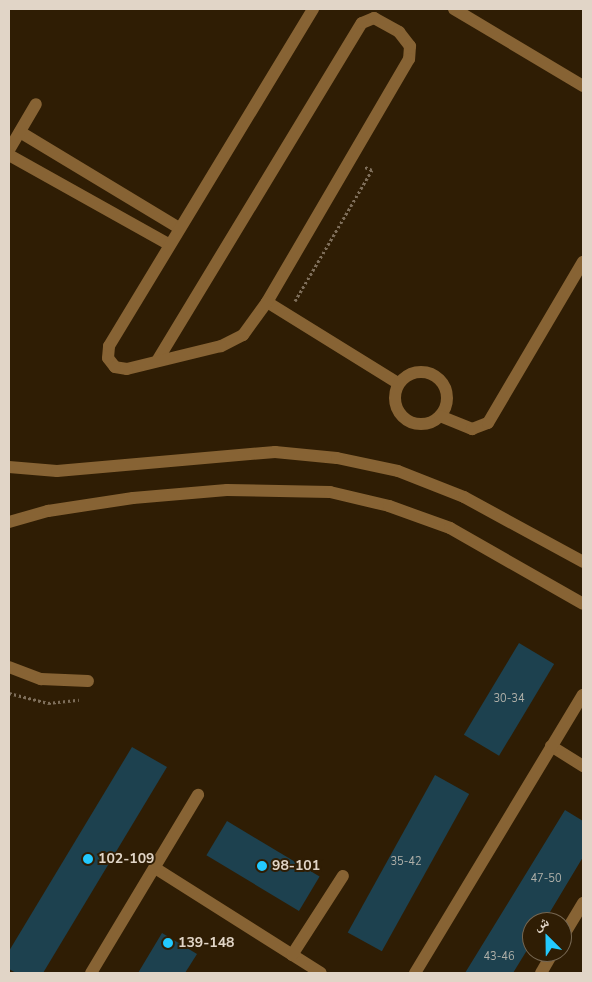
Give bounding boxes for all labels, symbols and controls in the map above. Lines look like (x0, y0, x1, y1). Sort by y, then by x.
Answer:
house number: 30-34 (493, 692, 525, 706)
place label: 102-109 (98, 851, 154, 867)
marker: 102-109 (82, 853, 94, 865)
house number: 35-42 (390, 855, 422, 869)
place label: 98-101 (272, 858, 320, 874)
marker: 98-101 (256, 860, 268, 872)
house number: 47-50 (530, 872, 562, 886)
north arrow (522, 912, 572, 962)
text: ش (531, 912, 552, 935)
place label: 139-148 (178, 935, 234, 951)
marker: 139-148 (162, 937, 174, 949)
house number: 43-46 (483, 950, 515, 964)

